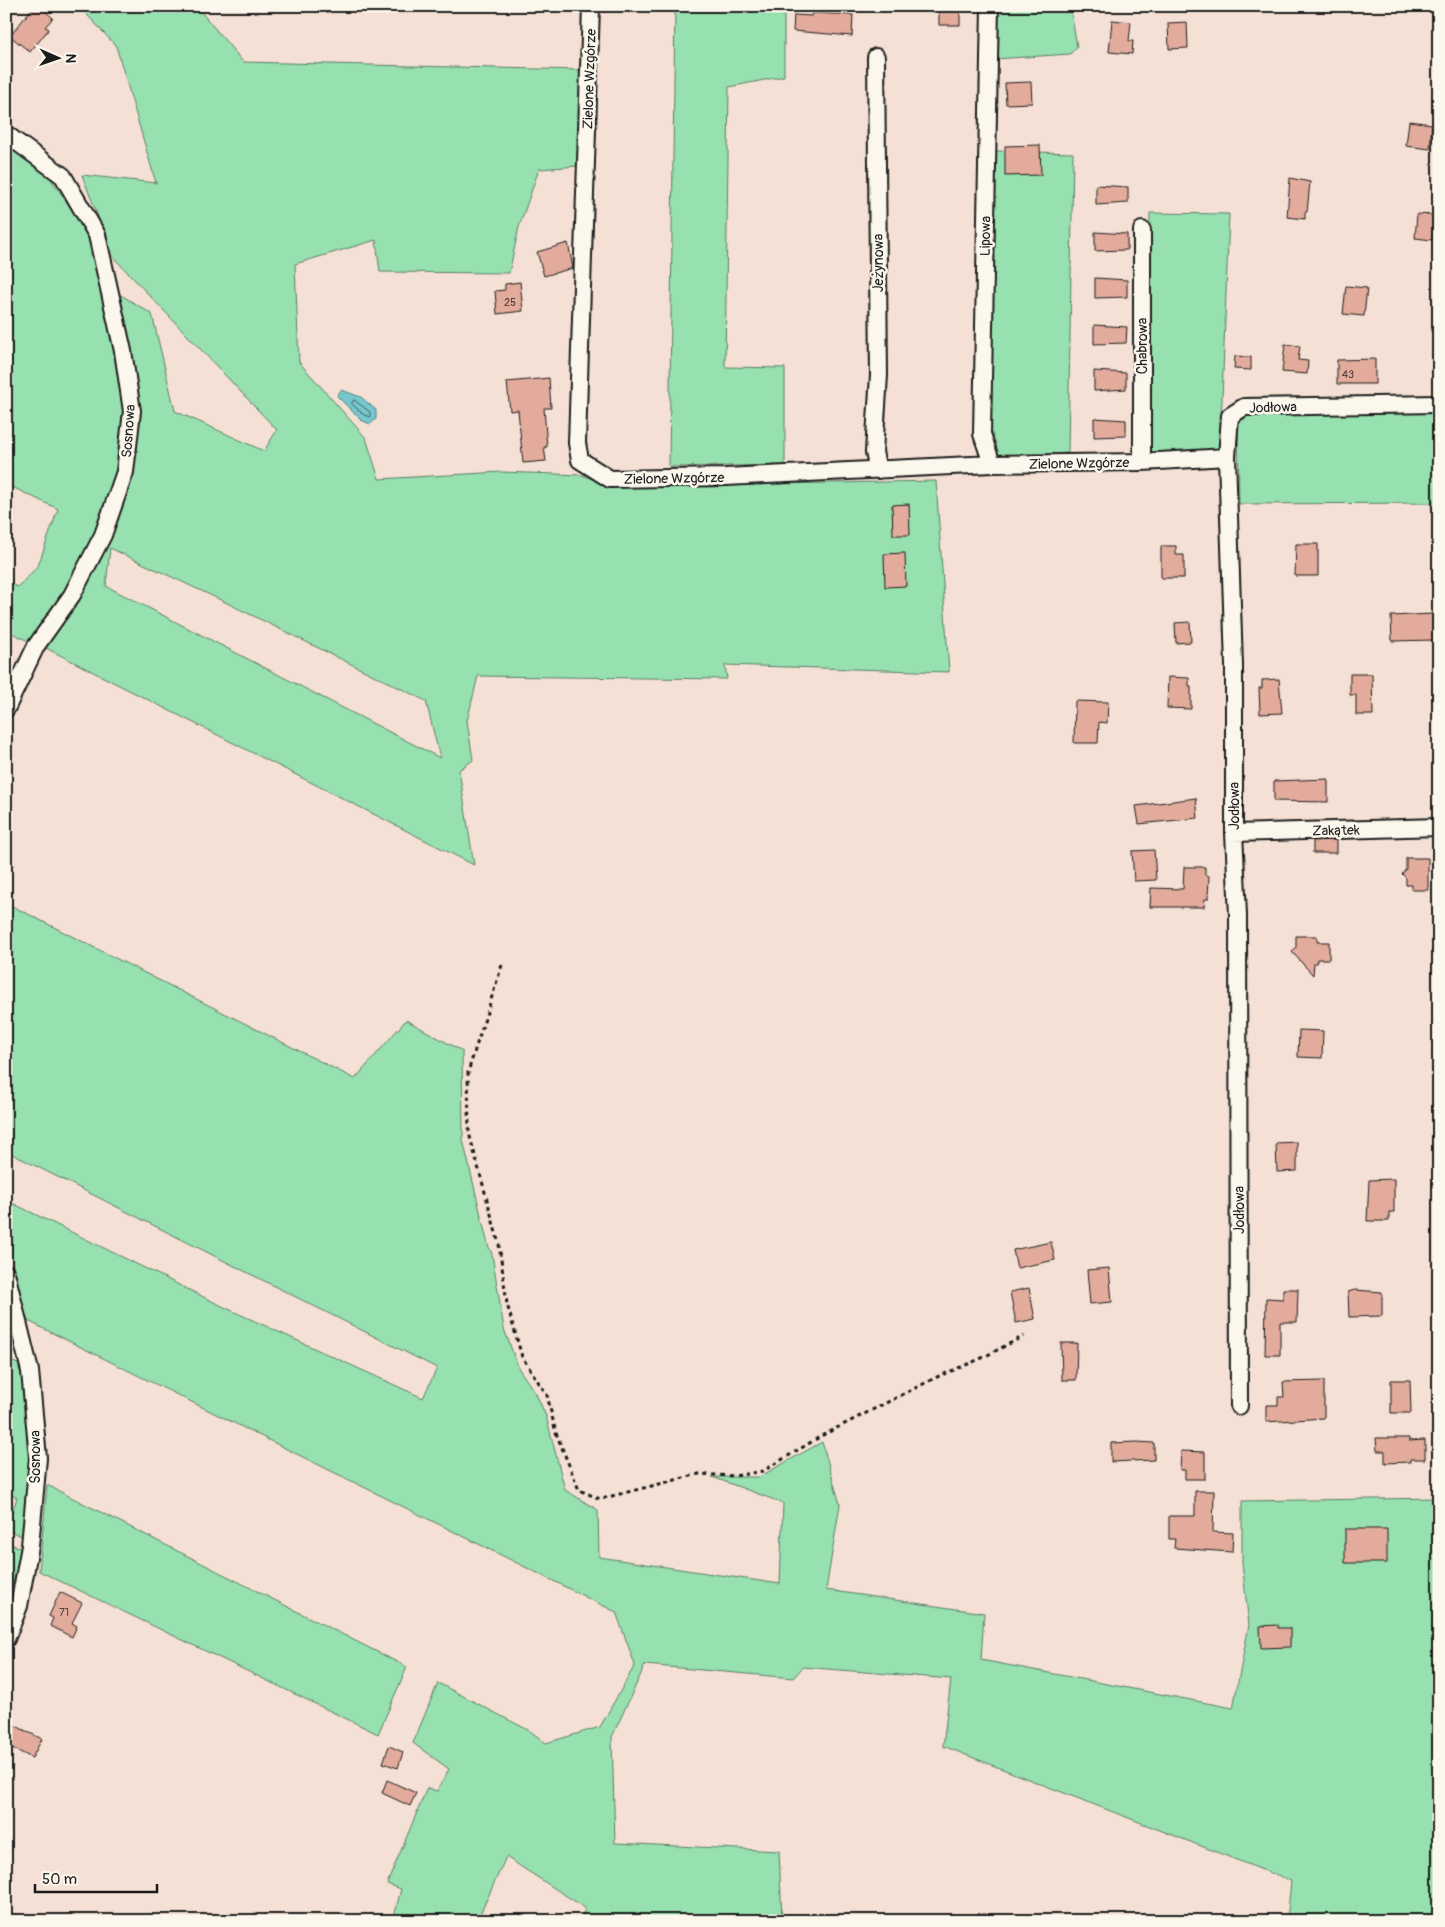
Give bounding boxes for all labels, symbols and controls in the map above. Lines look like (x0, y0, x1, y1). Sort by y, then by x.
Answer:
street label: Zielone Wzgórze (579, 28, 600, 130)
north arrow (32, 32, 82, 82)
text: N (62, 53, 79, 63)
street label: Lipowa (977, 216, 994, 256)
street label: Jeżynowa (870, 234, 887, 292)
house number: 25 (504, 296, 516, 309)
street label: Chabrowa (1134, 318, 1151, 374)
house number: 43 (1342, 368, 1354, 381)
street label: Jodłowa (1249, 398, 1297, 417)
street label: Sosnowa (118, 404, 139, 458)
street label: Zielone Wzgórze (1029, 454, 1130, 473)
street label: Zielone Wzgórze (624, 469, 725, 488)
street label: Jodłowa (1226, 782, 1243, 830)
street label: Zakątek (1312, 822, 1360, 839)
street label: Jodłowa (1231, 1186, 1248, 1234)
street label: Sosnowa (27, 1430, 44, 1484)
house number: 71 (59, 1606, 69, 1619)
scale bar (35, 1862, 158, 1894)
text: 50 m (42, 1870, 77, 1889)

